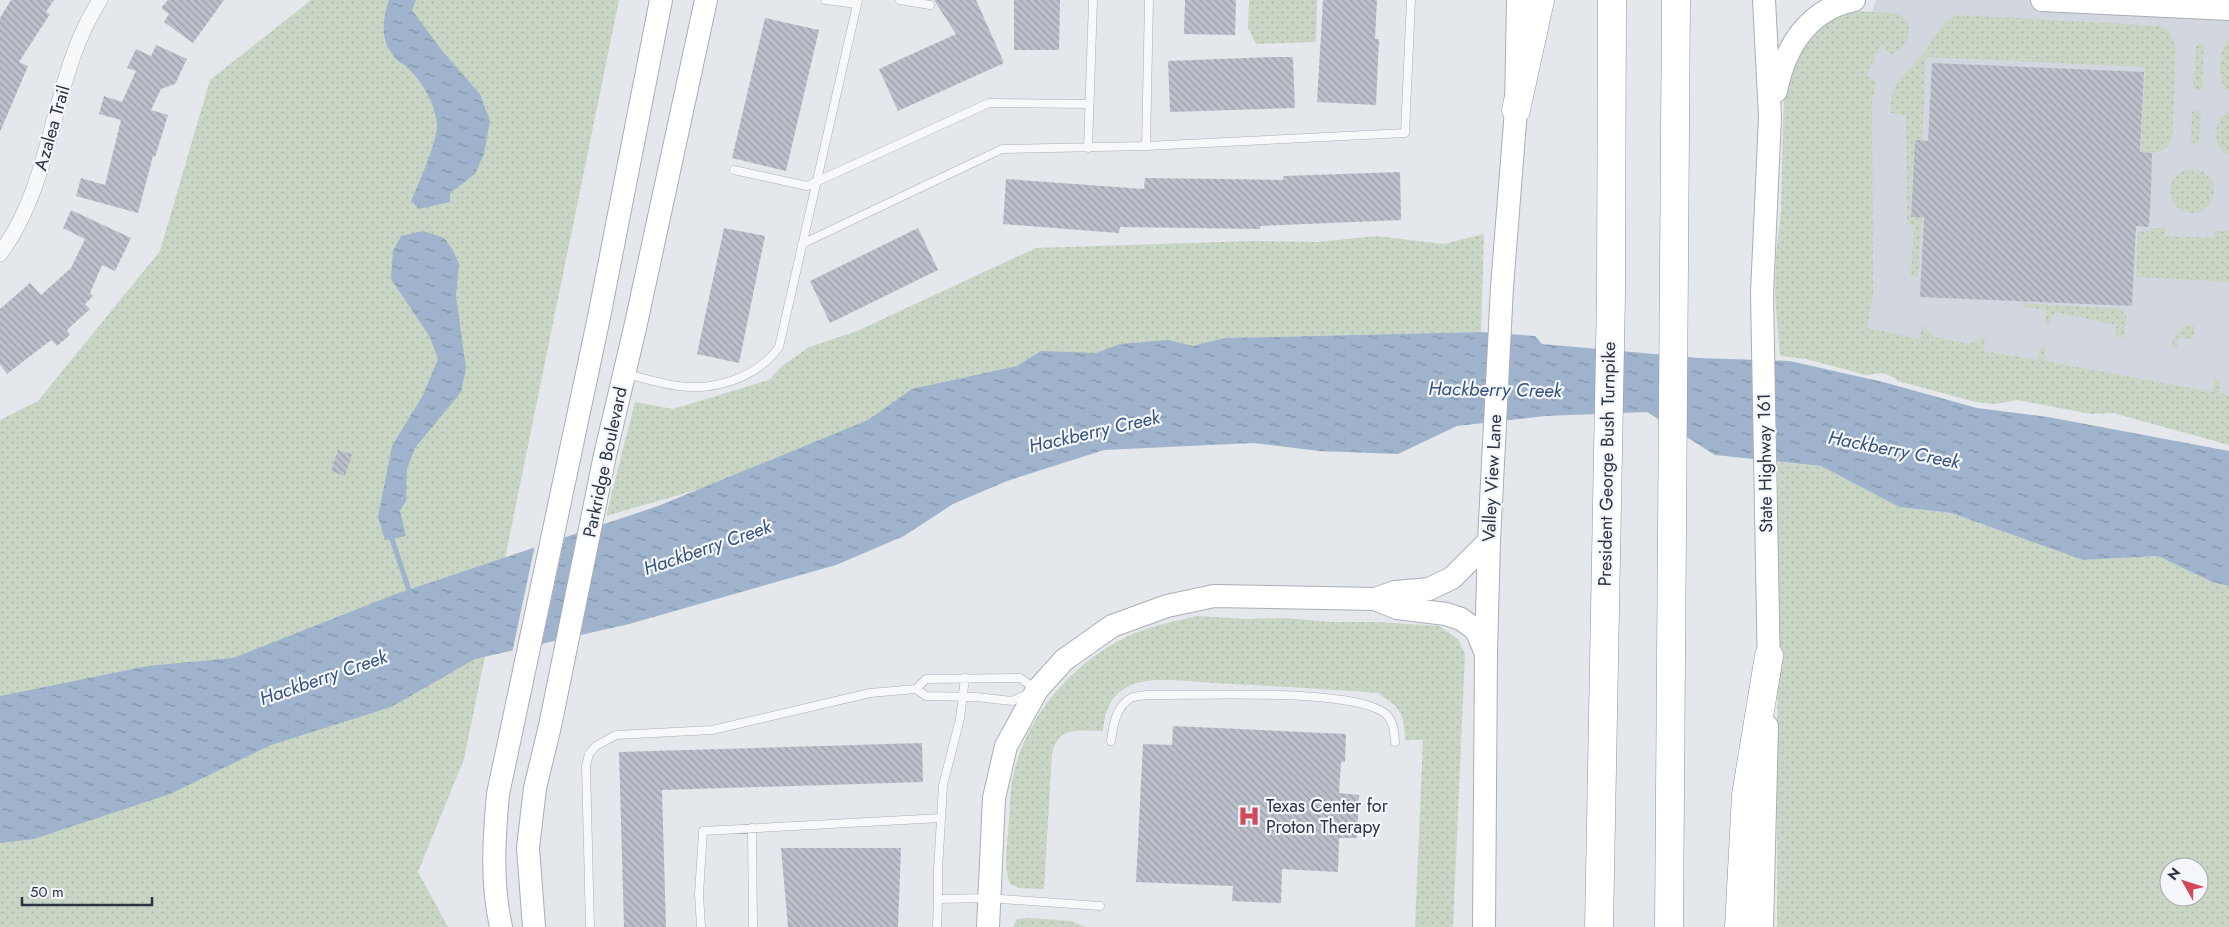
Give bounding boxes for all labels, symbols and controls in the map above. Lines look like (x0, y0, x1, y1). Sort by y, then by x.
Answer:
street label: Azalea Trail (27, 82, 77, 174)
street label: President George Bush Turnpike (1592, 341, 1622, 587)
water label: Hackberry Creek (1428, 375, 1563, 404)
street label: Parkridge Boulevard (576, 384, 634, 540)
street label: State Highway 161 (1751, 393, 1779, 533)
water label: Hackberry Creek (1026, 403, 1163, 460)
street label: Valley View Lane (1476, 413, 1508, 543)
water label: Hackberry Creek (1826, 424, 1963, 476)
water label: Hackberry Creek (640, 513, 775, 582)
water label: Hackberry Creek (256, 643, 391, 712)
place label: Texas Center for Proton Therapy (1266, 793, 1389, 840)
hospital icon: Texas Center for Proton Therapy (1236, 803, 1262, 829)
north arrow (2159, 857, 2209, 907)
text: N (2163, 863, 2185, 884)
scale bar (22, 874, 152, 906)
text: 50 m (30, 881, 64, 903)

